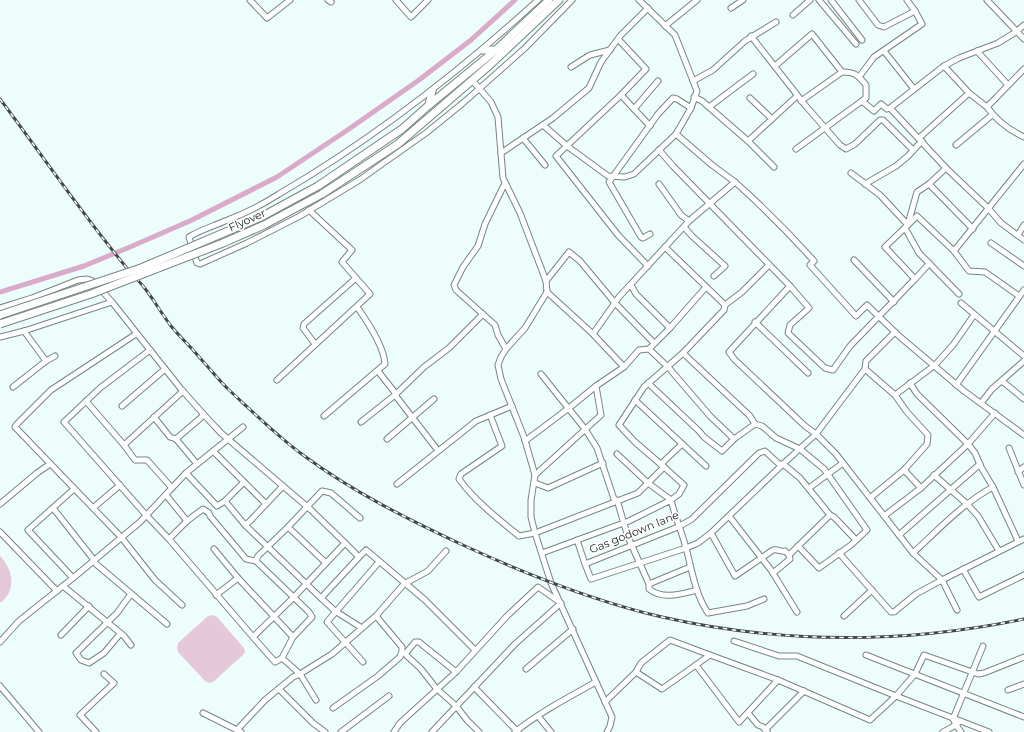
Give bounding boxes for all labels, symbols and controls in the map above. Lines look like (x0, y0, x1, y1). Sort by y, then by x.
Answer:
street label: Flyover (226, 206, 268, 234)
street label: Gas godown lane (587, 508, 681, 556)

